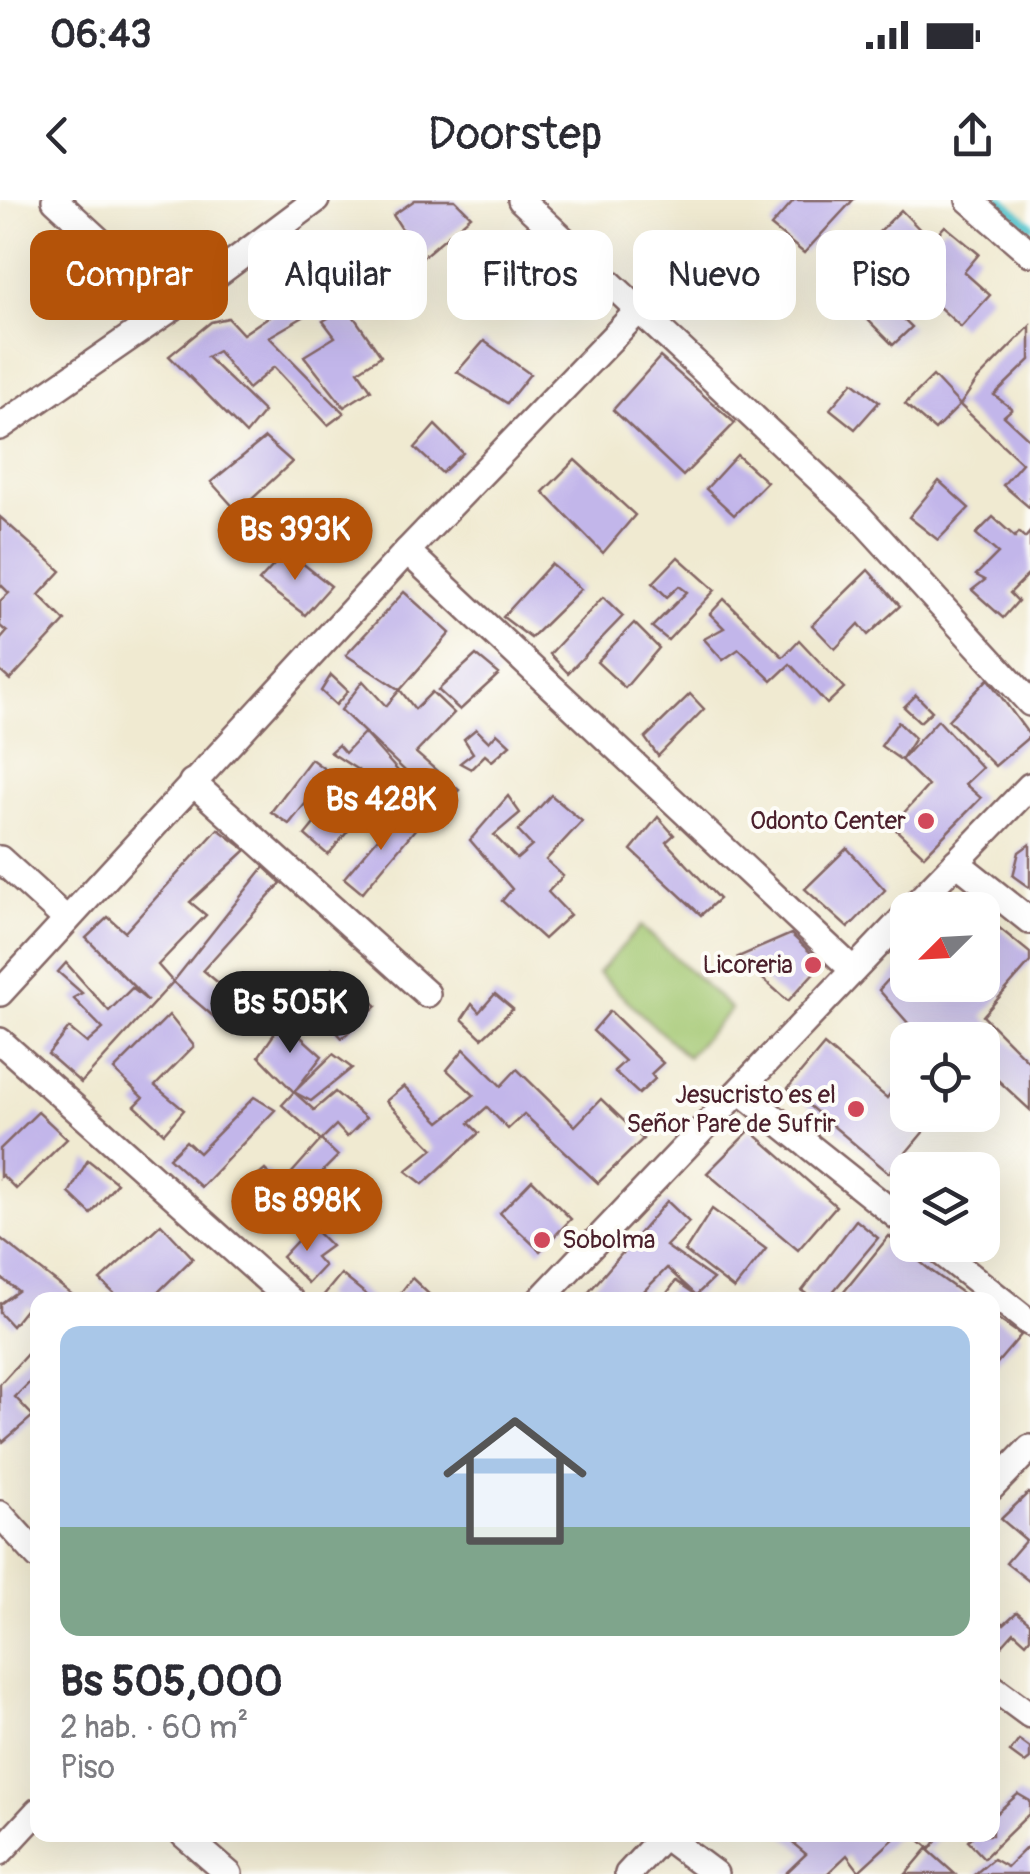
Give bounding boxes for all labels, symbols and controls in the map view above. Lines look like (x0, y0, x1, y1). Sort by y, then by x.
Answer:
text: 06:43 (50, 11, 151, 59)
text: Doorstep (428, 107, 602, 163)
icon: back (30, 108, 85, 163)
icon: share (945, 108, 1000, 163)
chip: Comprar (30, 230, 228, 320)
chip: Alquilar (248, 230, 427, 320)
chip: Filtros (447, 230, 613, 320)
chip: Nuevo (633, 230, 796, 320)
chip: Piso (816, 230, 946, 320)
pin: Bs 393K (203, 498, 387, 583)
text: Bs 393K (240, 510, 350, 550)
pin: Bs 428K (289, 768, 473, 853)
text: Bs 428K (325, 780, 437, 820)
place label: Odonto Center (750, 806, 906, 837)
marker: Odonto Center (915, 810, 937, 832)
north arrow (890, 892, 1000, 1002)
map controls (890, 892, 1000, 1262)
place label: Licoreria (703, 950, 793, 981)
marker: Licoreria (802, 954, 824, 976)
pin: Bs 505K (198, 971, 382, 1056)
text: Bs 505K (232, 983, 348, 1023)
button: locate (890, 1022, 1000, 1132)
place label: Jesucristo es el Señor Pare de Sufrir (626, 1080, 836, 1140)
marker: Jesucristo es el Señor Pare de Sufrir (845, 1098, 867, 1120)
button: layers (890, 1152, 1000, 1262)
pin: Bs 898K (215, 1169, 399, 1254)
text: Bs 898K (253, 1181, 361, 1221)
place label: Sobolma (562, 1225, 655, 1256)
marker: Sobolma (531, 1229, 553, 1251)
icon: home (425, 1391, 605, 1571)
text: Bs 505,000 (60, 1656, 283, 1708)
text: 2 hab. · 60 m² (60, 1708, 248, 1748)
text: Piso (60, 1748, 115, 1788)

